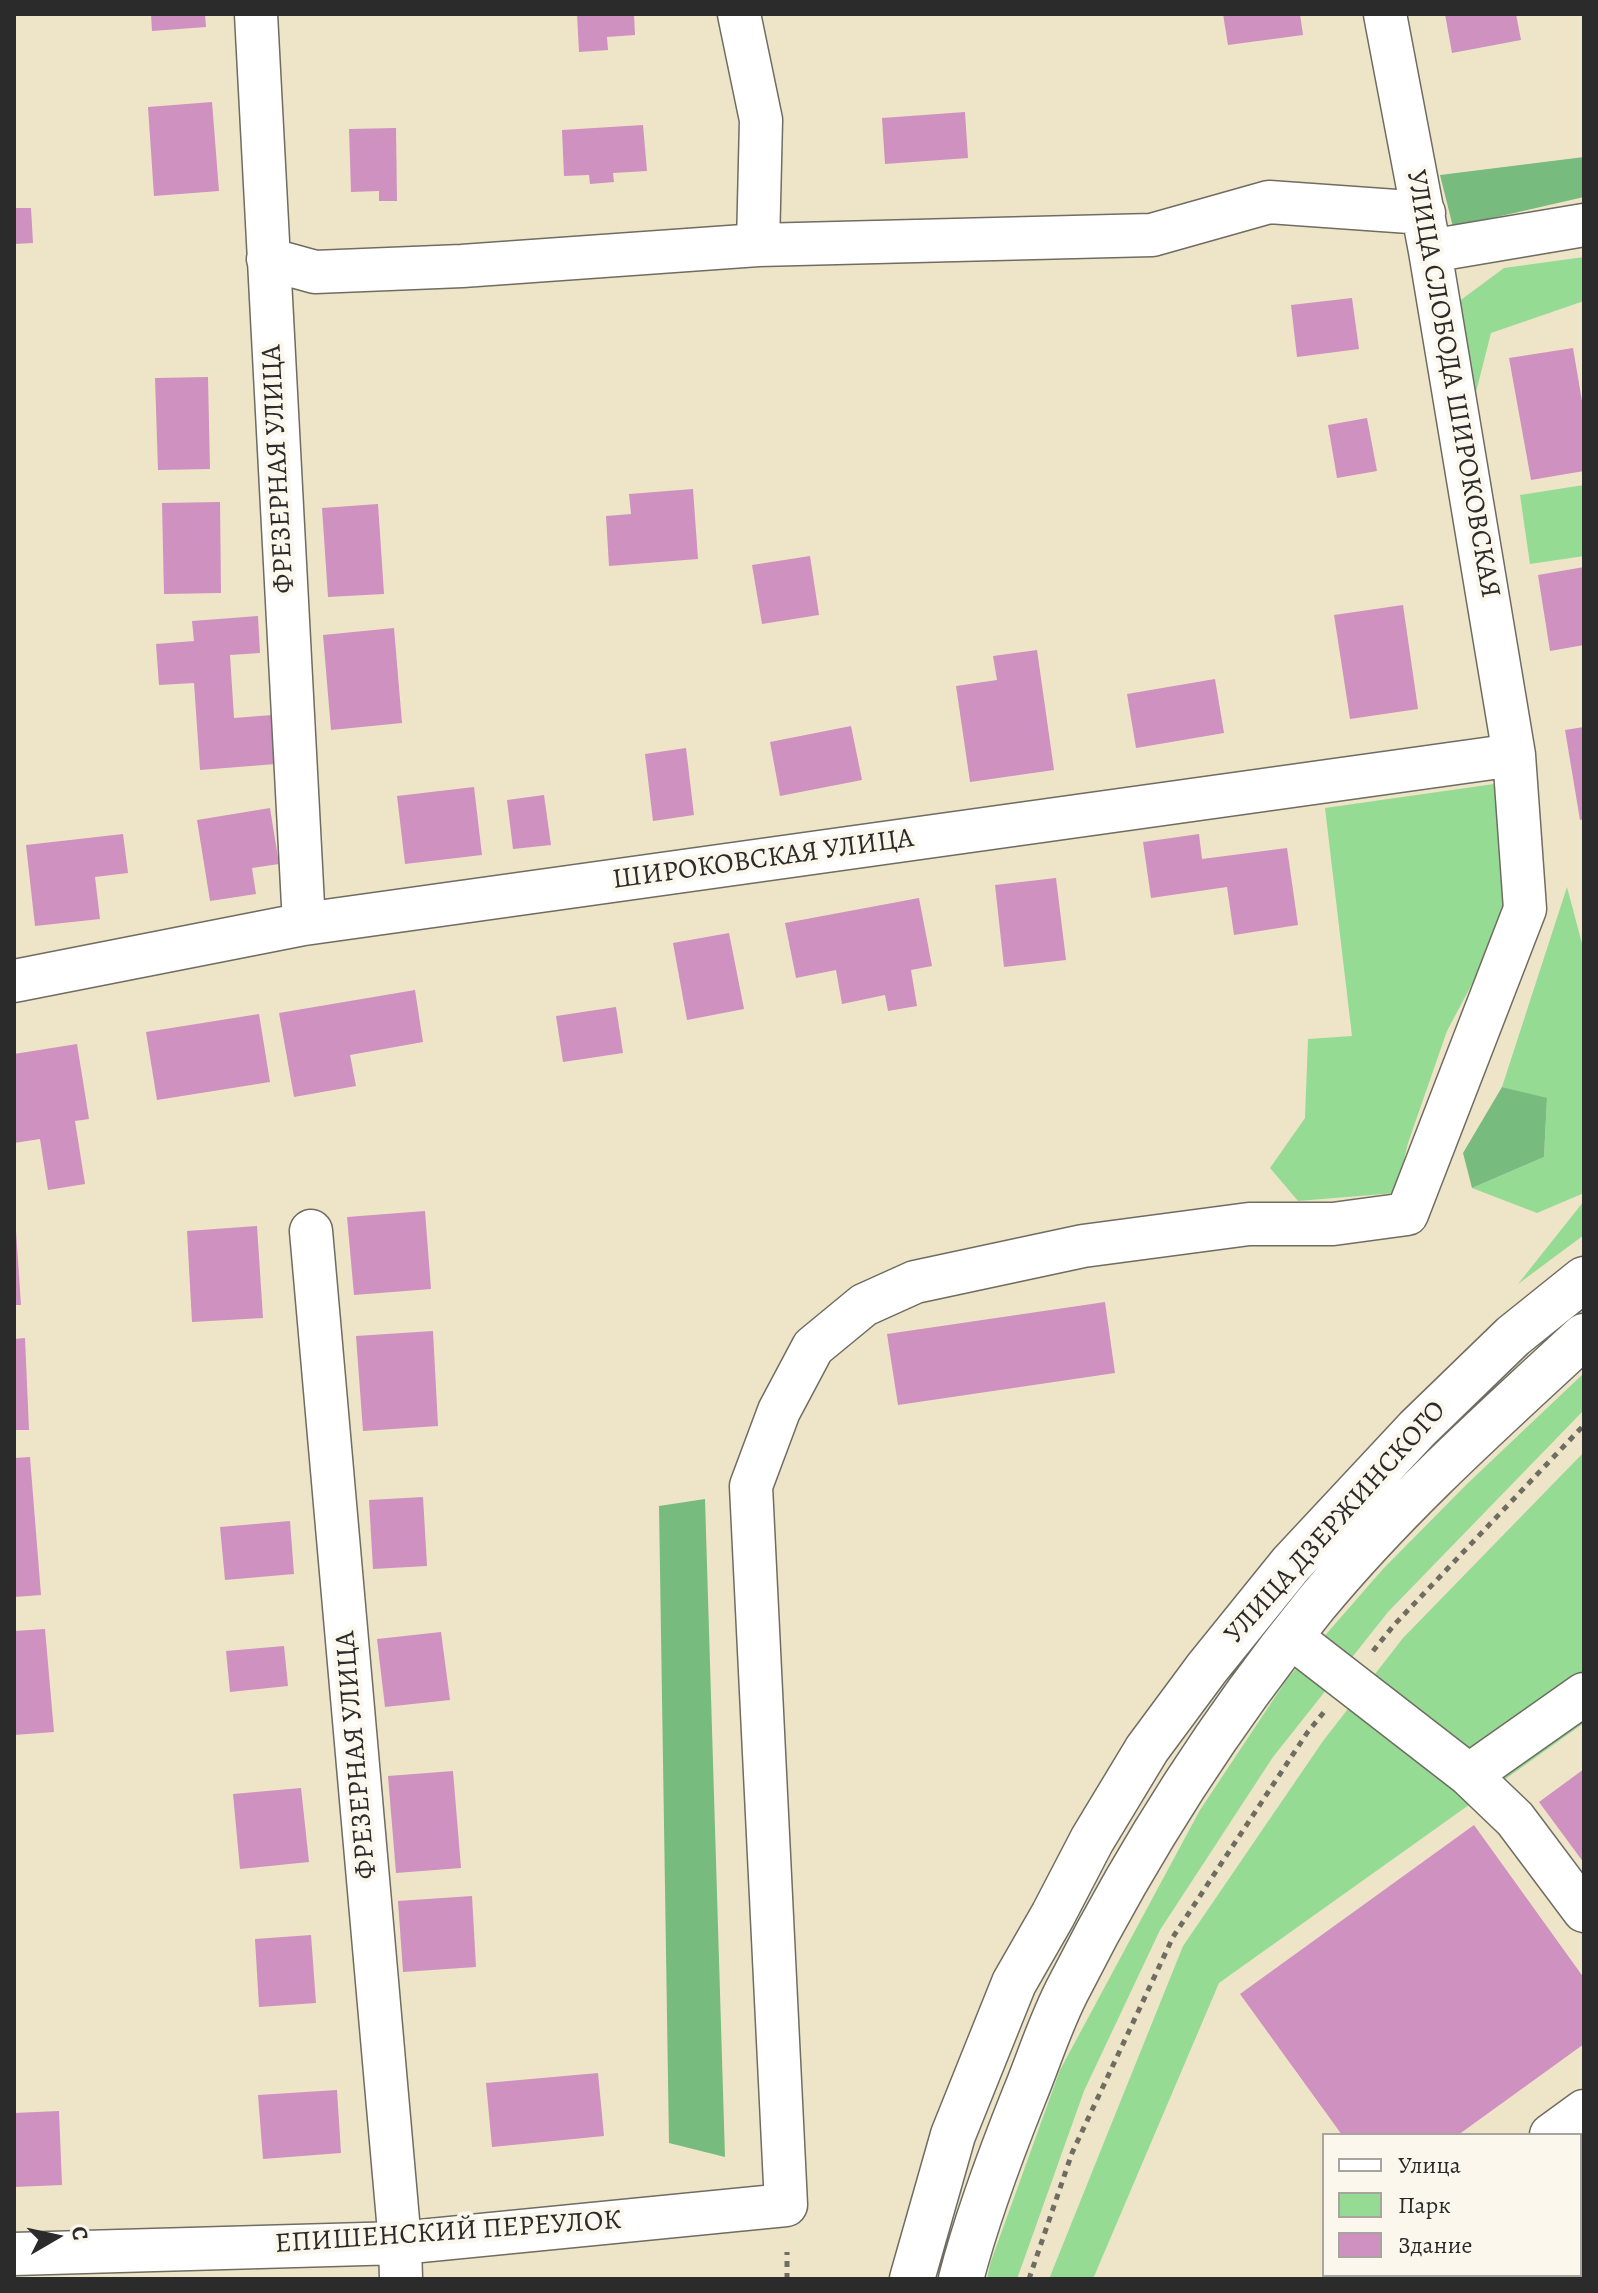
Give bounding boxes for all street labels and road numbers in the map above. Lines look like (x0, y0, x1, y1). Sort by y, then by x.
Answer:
street label: УЛИЦА СЛОБОДА ШИРОКОВСКАЯ (1398, 167, 1506, 601)
street label: ФРЕЗЕРНАЯ УЛИЦА (256, 344, 302, 594)
street label: ШИРОКОВСКАЯ УЛИЦА (610, 822, 916, 898)
street label: УЛИЦА ДЗЕРЖИНСКОГО (1218, 1395, 1454, 1651)
street label: ФРЕЗЕРНАЯ УЛИЦА (329, 1630, 385, 1880)
street label: ЕПИШЕНСКИЙ ПЕРЕУЛОК (274, 2204, 622, 2262)

